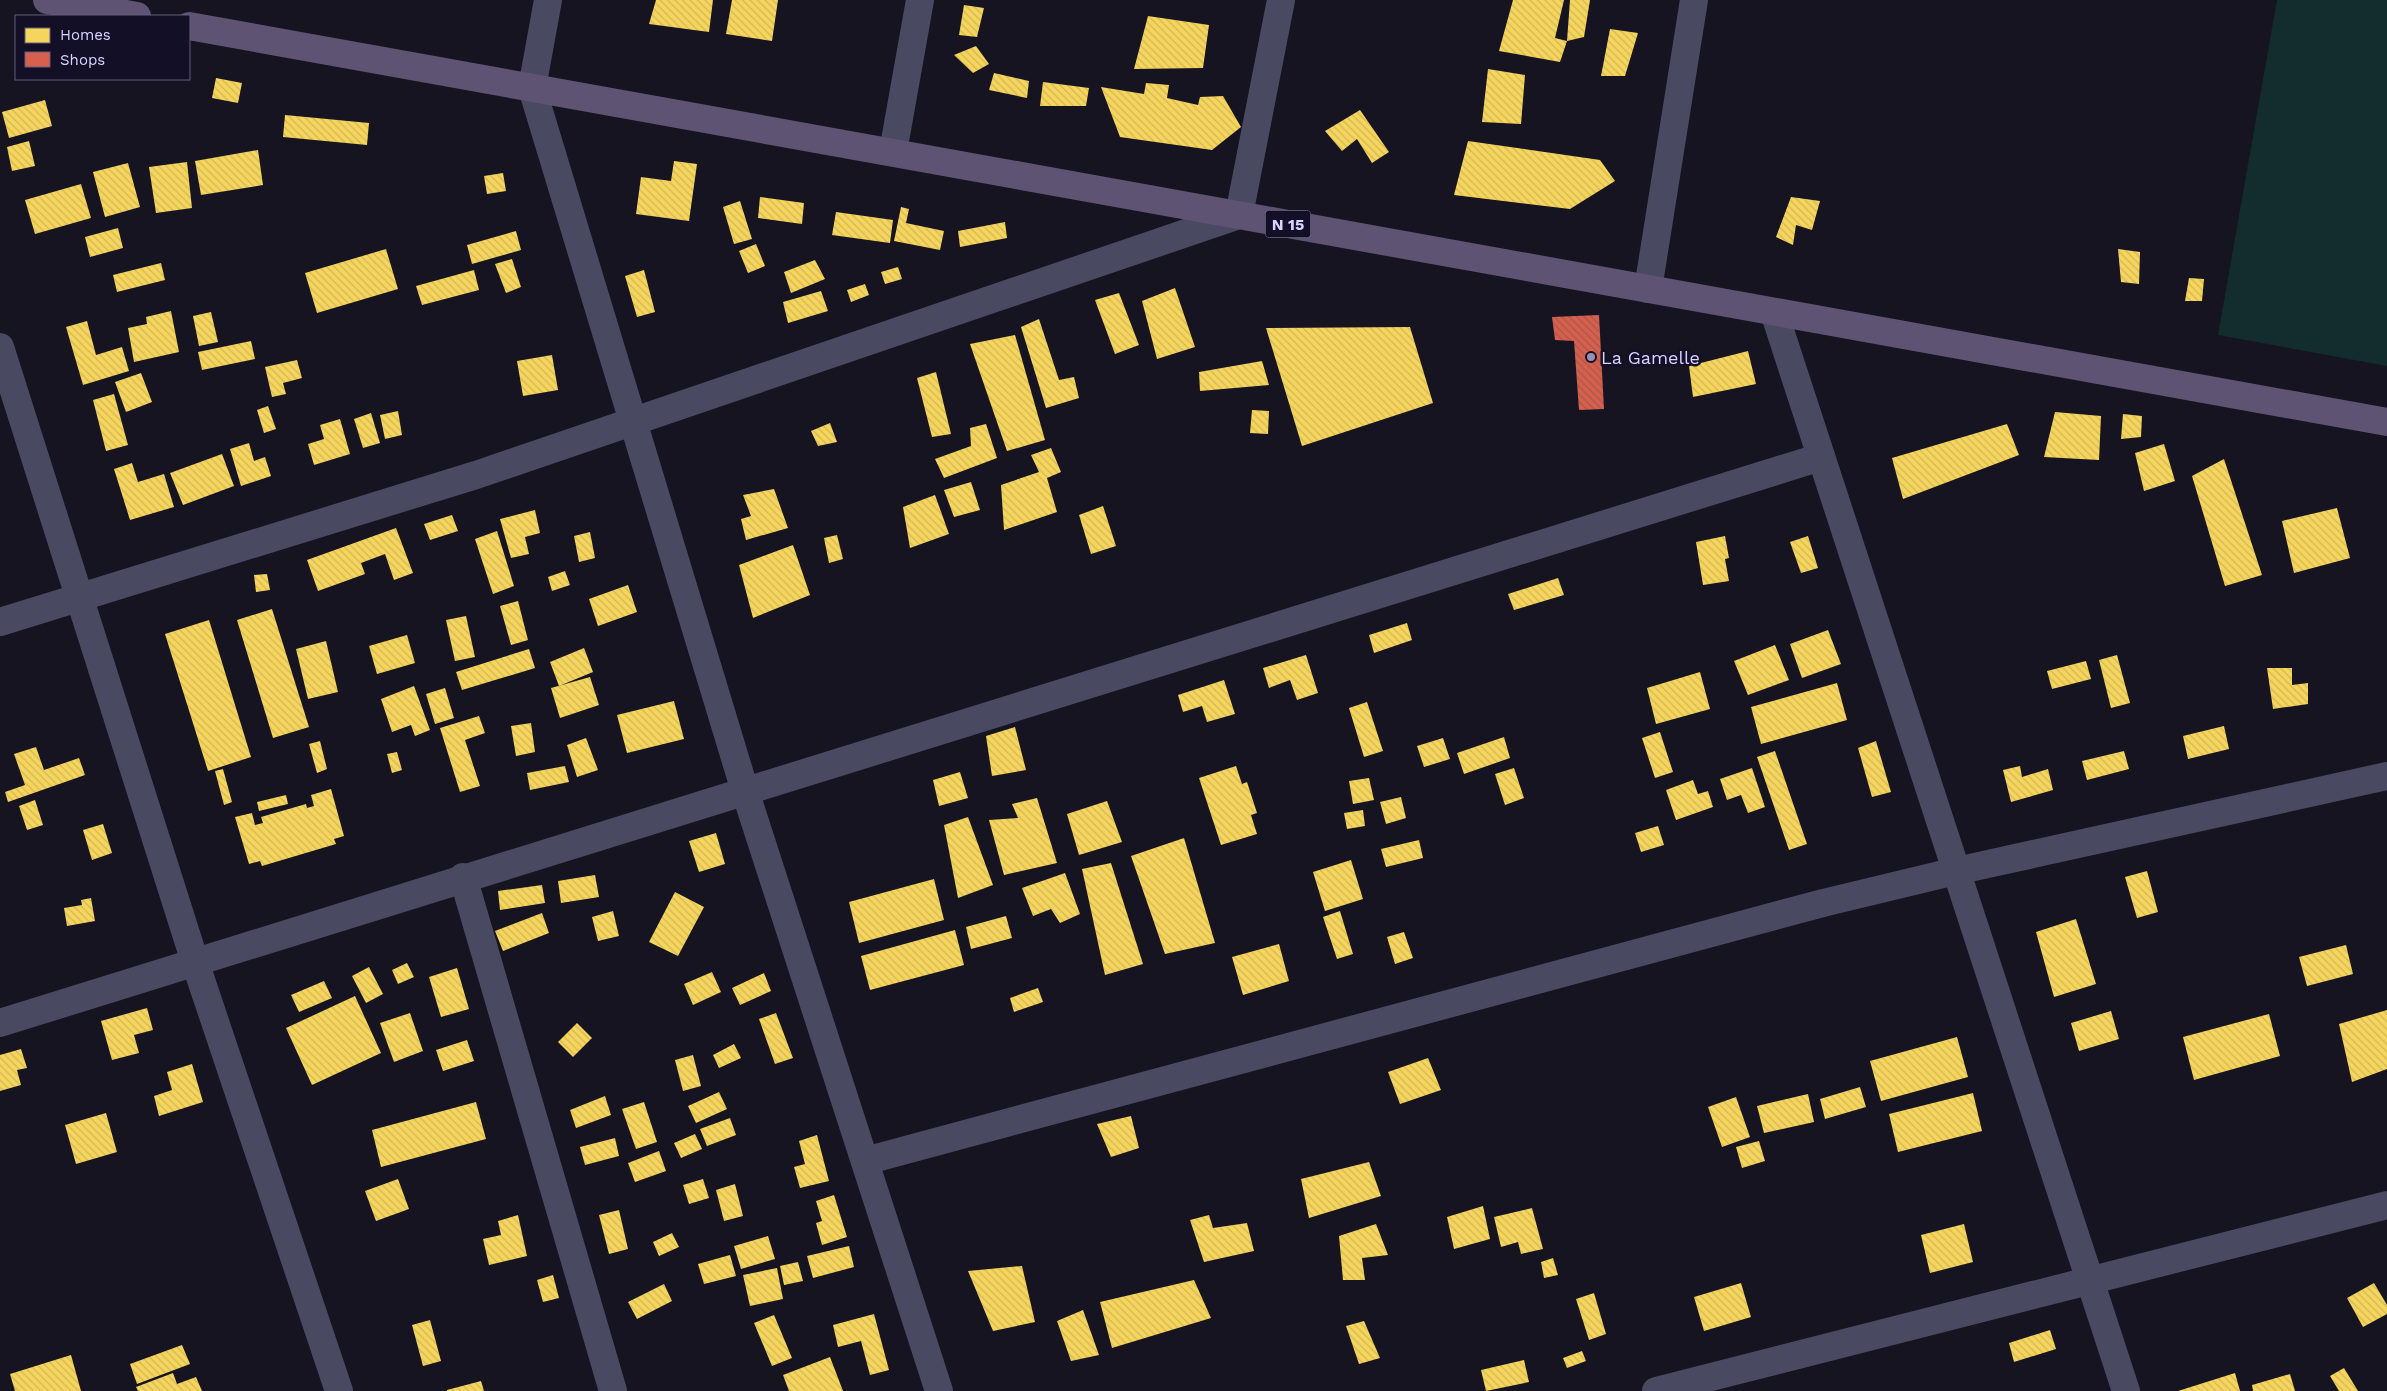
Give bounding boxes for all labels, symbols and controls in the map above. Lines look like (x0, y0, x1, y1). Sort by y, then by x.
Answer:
legend (15, 15, 190, 80)
text: Homes (60, 26, 111, 44)
text: Shops (60, 51, 105, 69)
road number: N 15 (1266, 210, 1310, 238)
place label: La Gamelle (1601, 347, 1700, 368)
marker: La Gamelle (1585, 351, 1597, 363)

